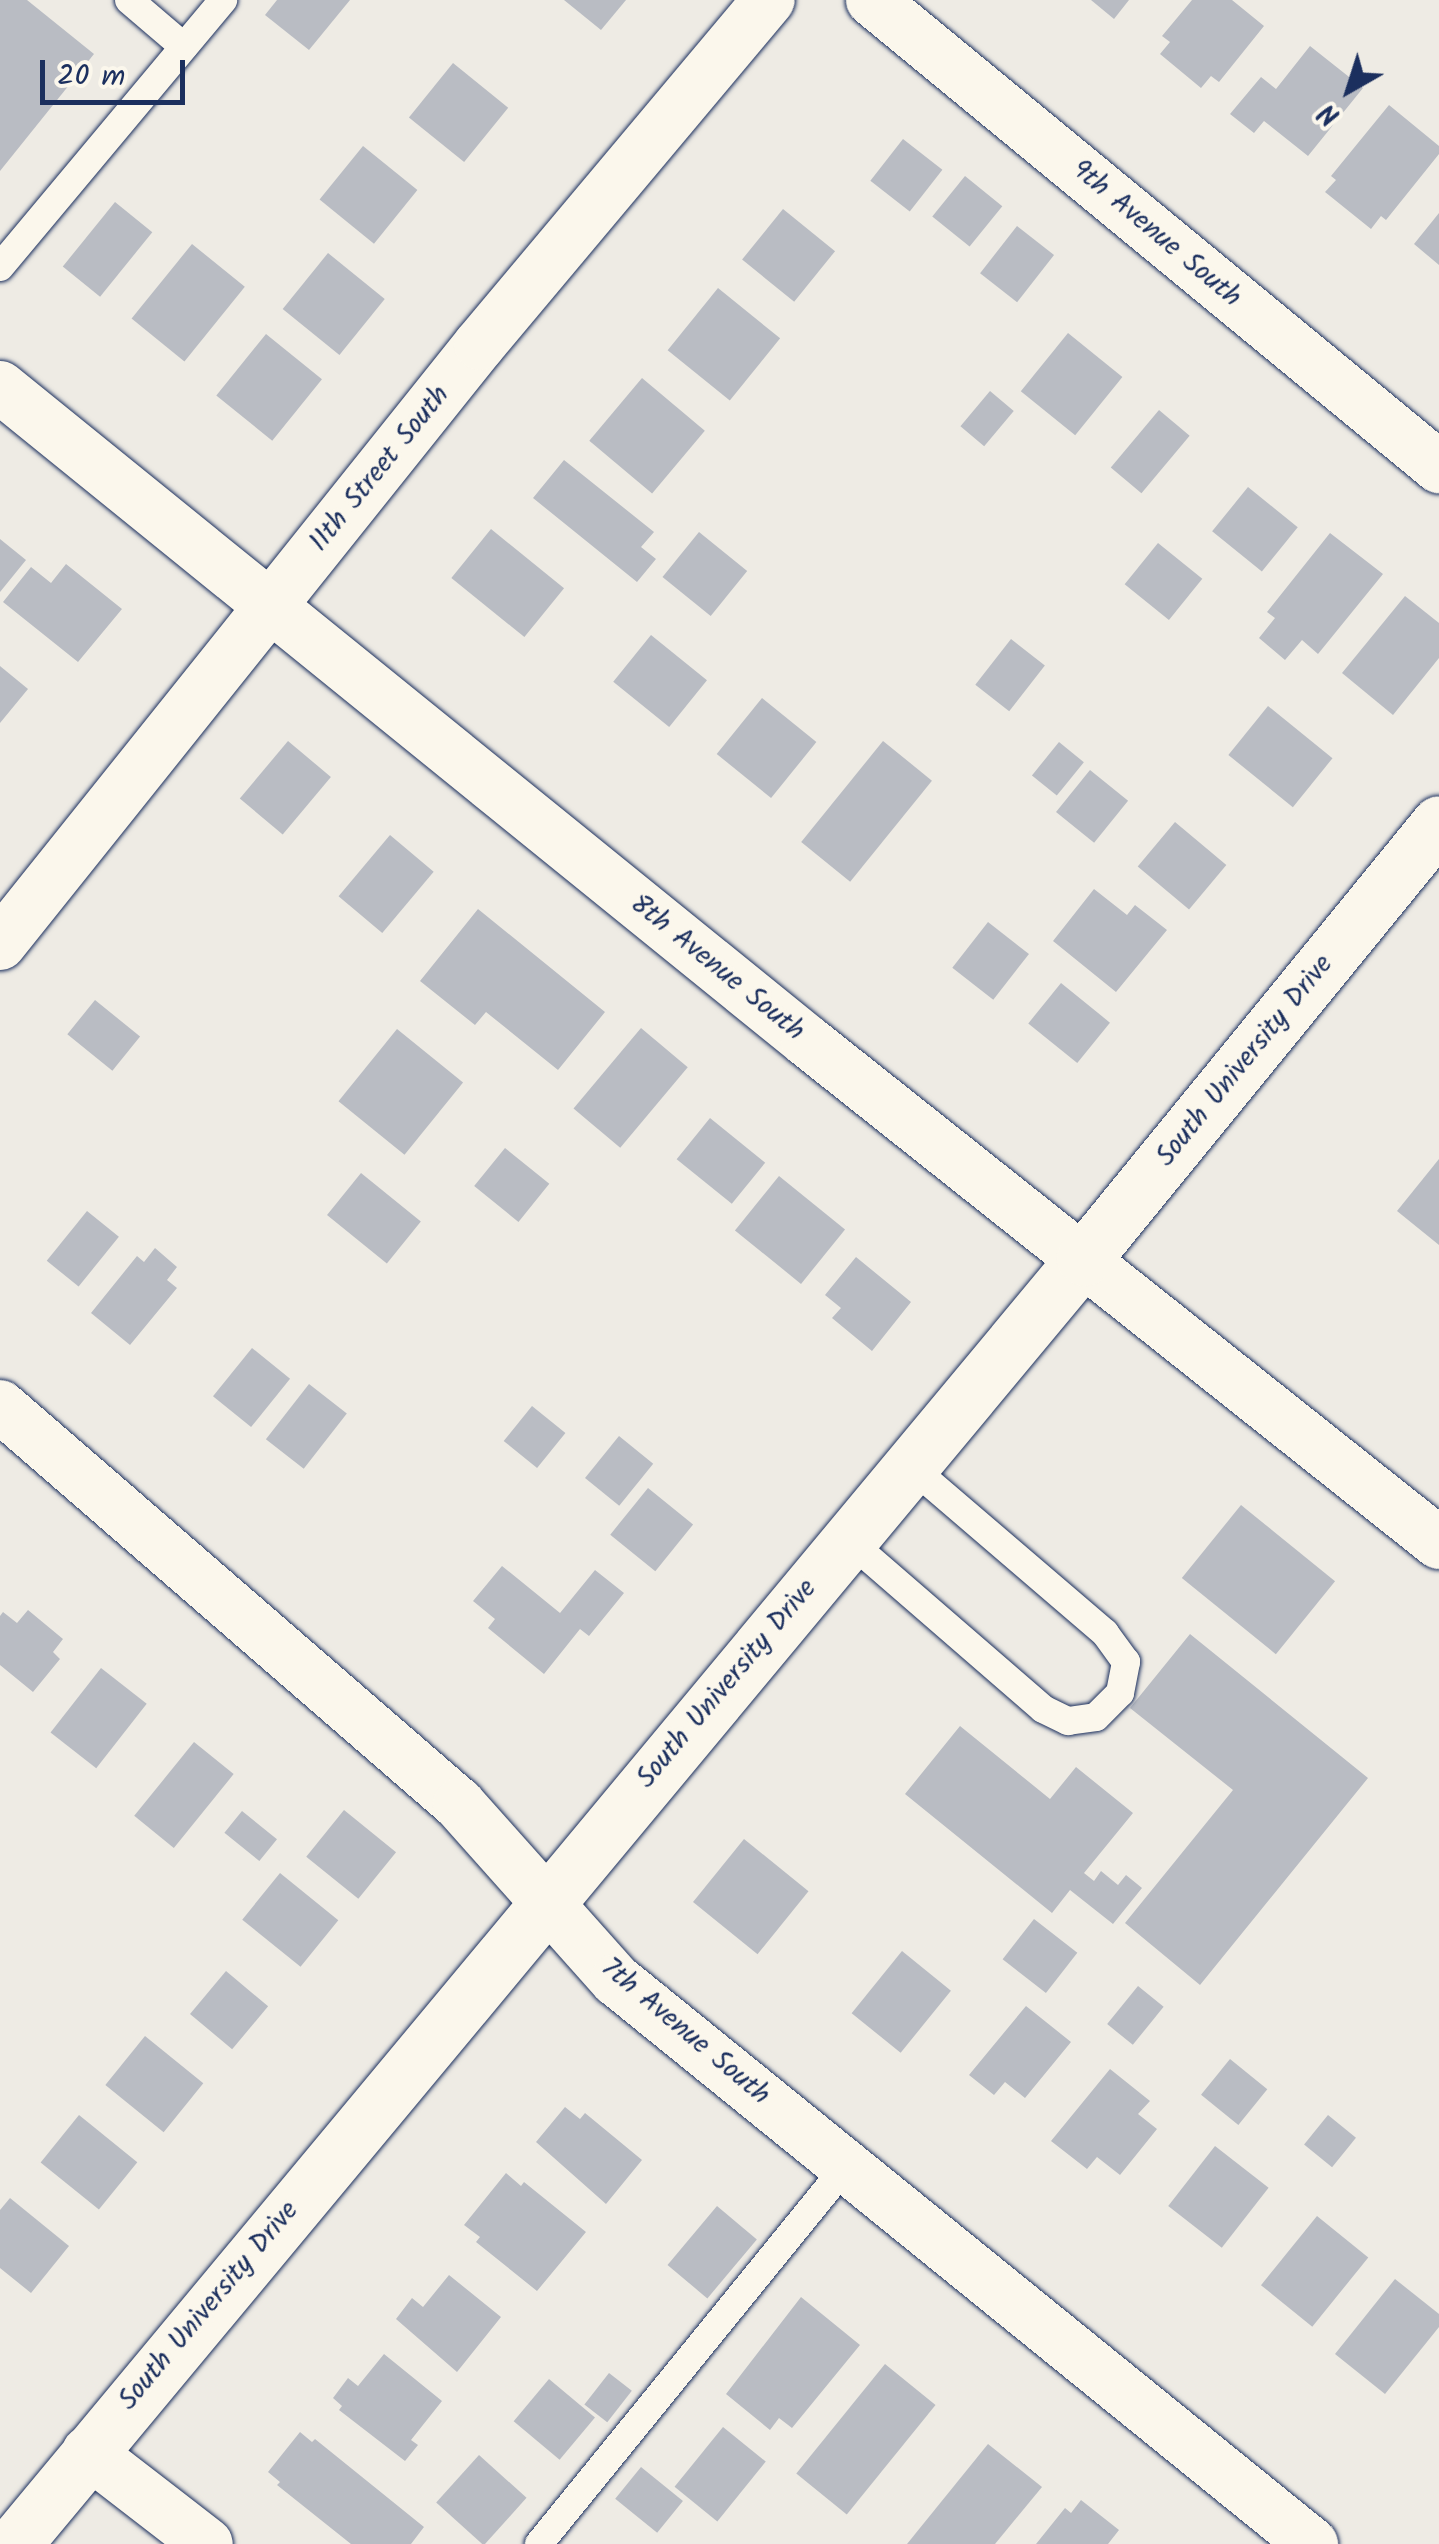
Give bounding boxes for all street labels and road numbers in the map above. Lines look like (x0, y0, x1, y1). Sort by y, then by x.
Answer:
street label: 9th Avenue South (1064, 153, 1248, 315)
street label: 11th Street South (303, 379, 457, 559)
street label: 8th Avenue South (623, 887, 811, 1049)
street label: South University Drive (1149, 949, 1341, 1173)
street label: South University Drive (630, 1573, 824, 1795)
street label: 7th Avenue South (594, 1951, 776, 2113)
street label: South University Drive (112, 2195, 306, 2417)

